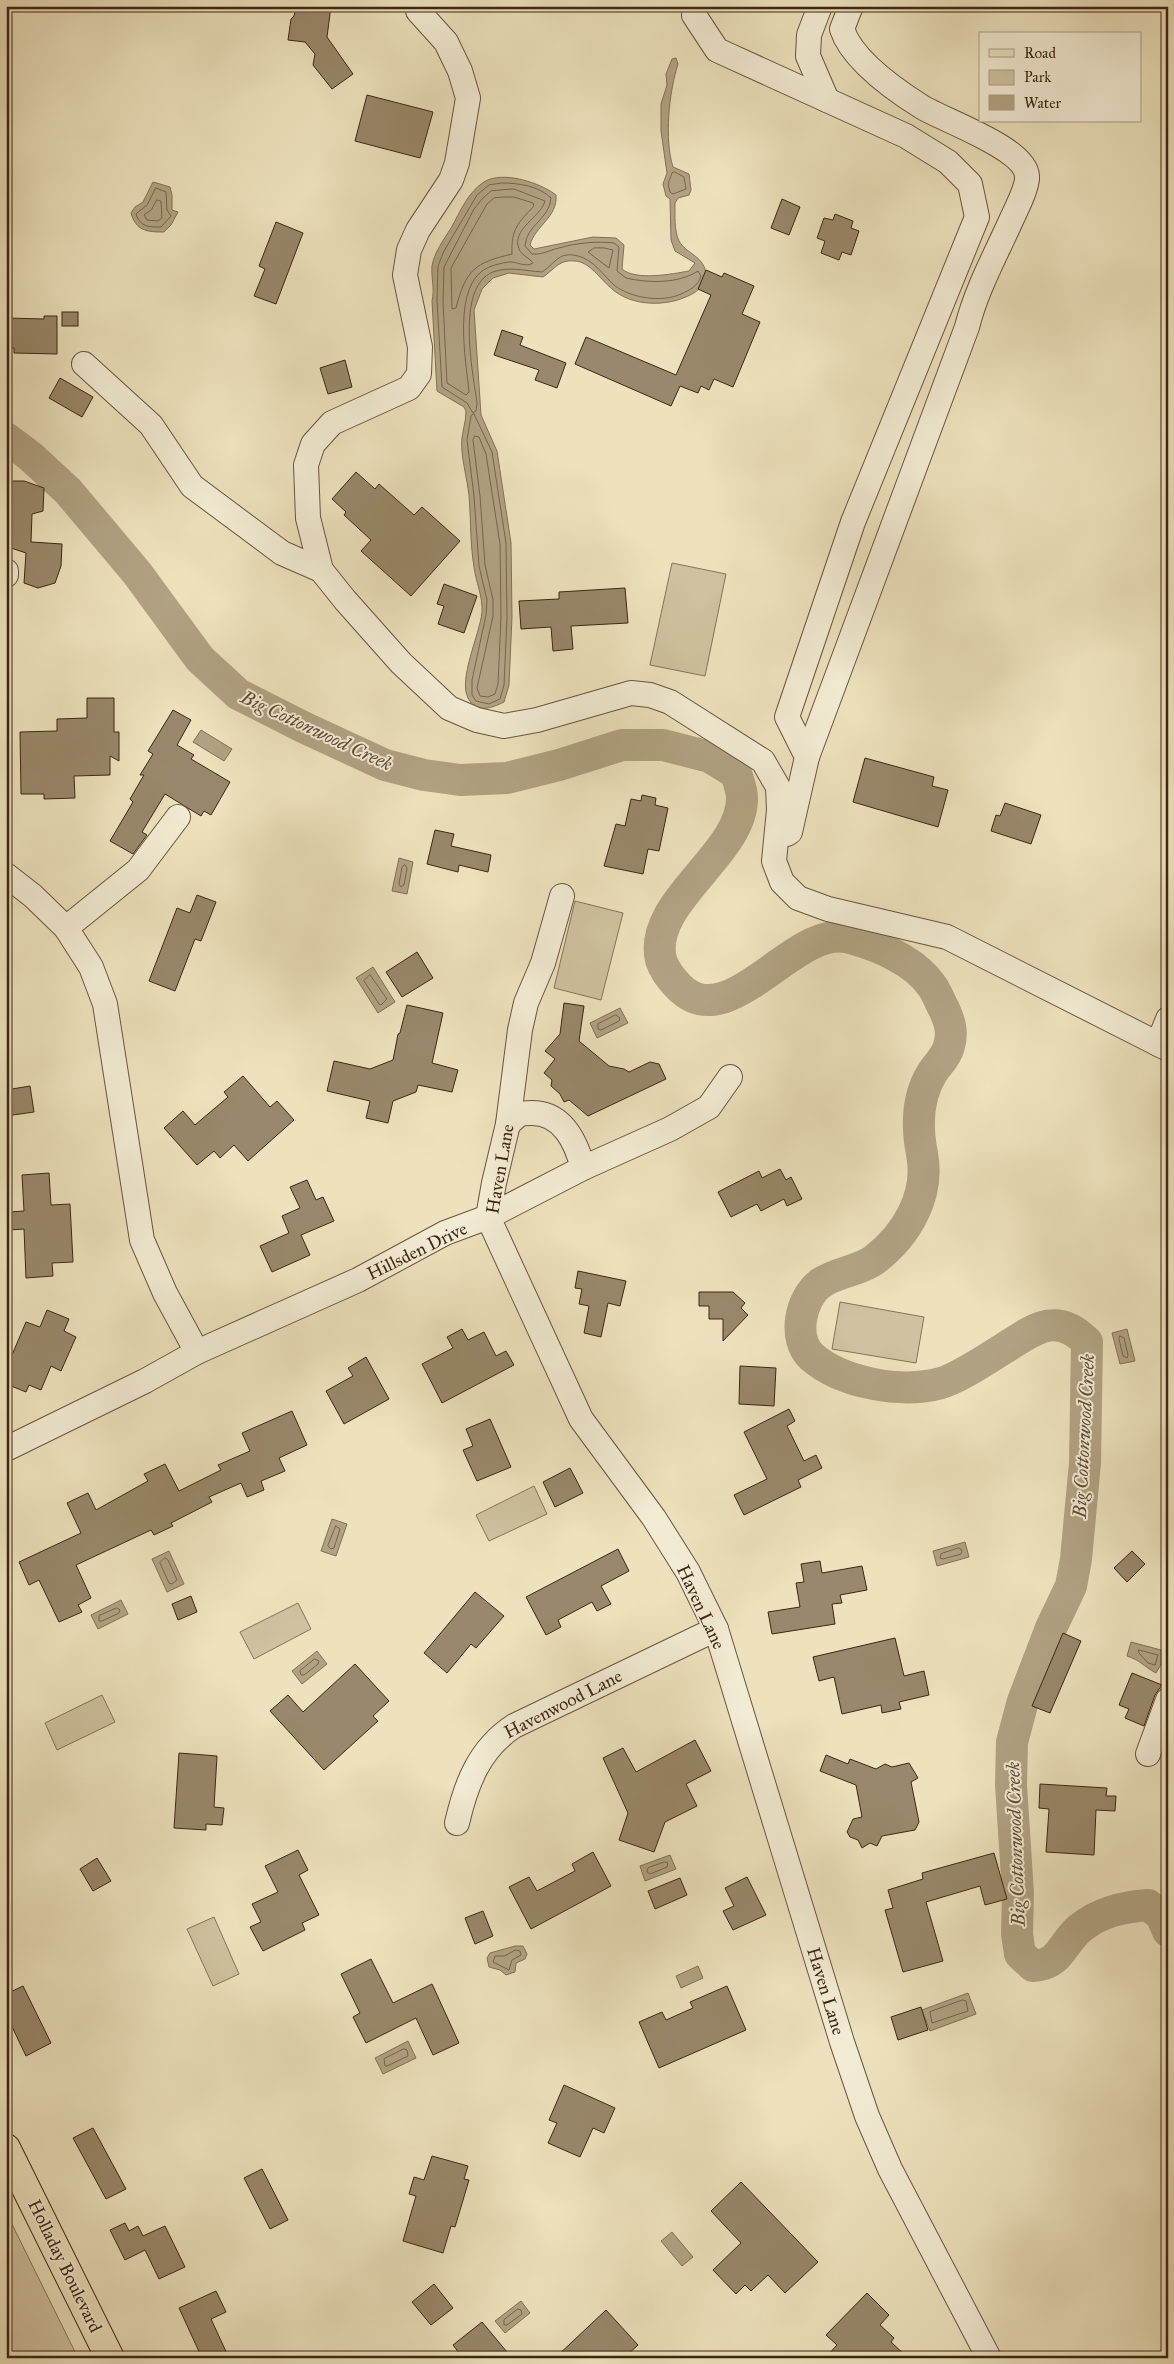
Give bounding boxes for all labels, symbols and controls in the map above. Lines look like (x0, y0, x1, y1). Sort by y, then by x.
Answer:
legend (979, 32, 1142, 122)
text: Road (1024, 44, 1056, 62)
text: Park (1024, 68, 1051, 86)
text: Water (1024, 94, 1061, 112)
water label: Big Cottonwood Creek (237, 685, 397, 776)
street label: Haven Lane (481, 1122, 519, 1216)
street label: Hillsden Drive (363, 1217, 471, 1285)
water label: Big Cottonwood Creek (1068, 1353, 1099, 1520)
street label: Haven Lane (672, 1561, 730, 1653)
street label: Havenwood Lane (500, 1665, 626, 1743)
water label: Big Cottonwood Creek (1001, 1761, 1030, 1928)
street label: Haven Lane (802, 1944, 850, 2038)
street label: Holladay Boulevard (23, 2196, 107, 2336)

